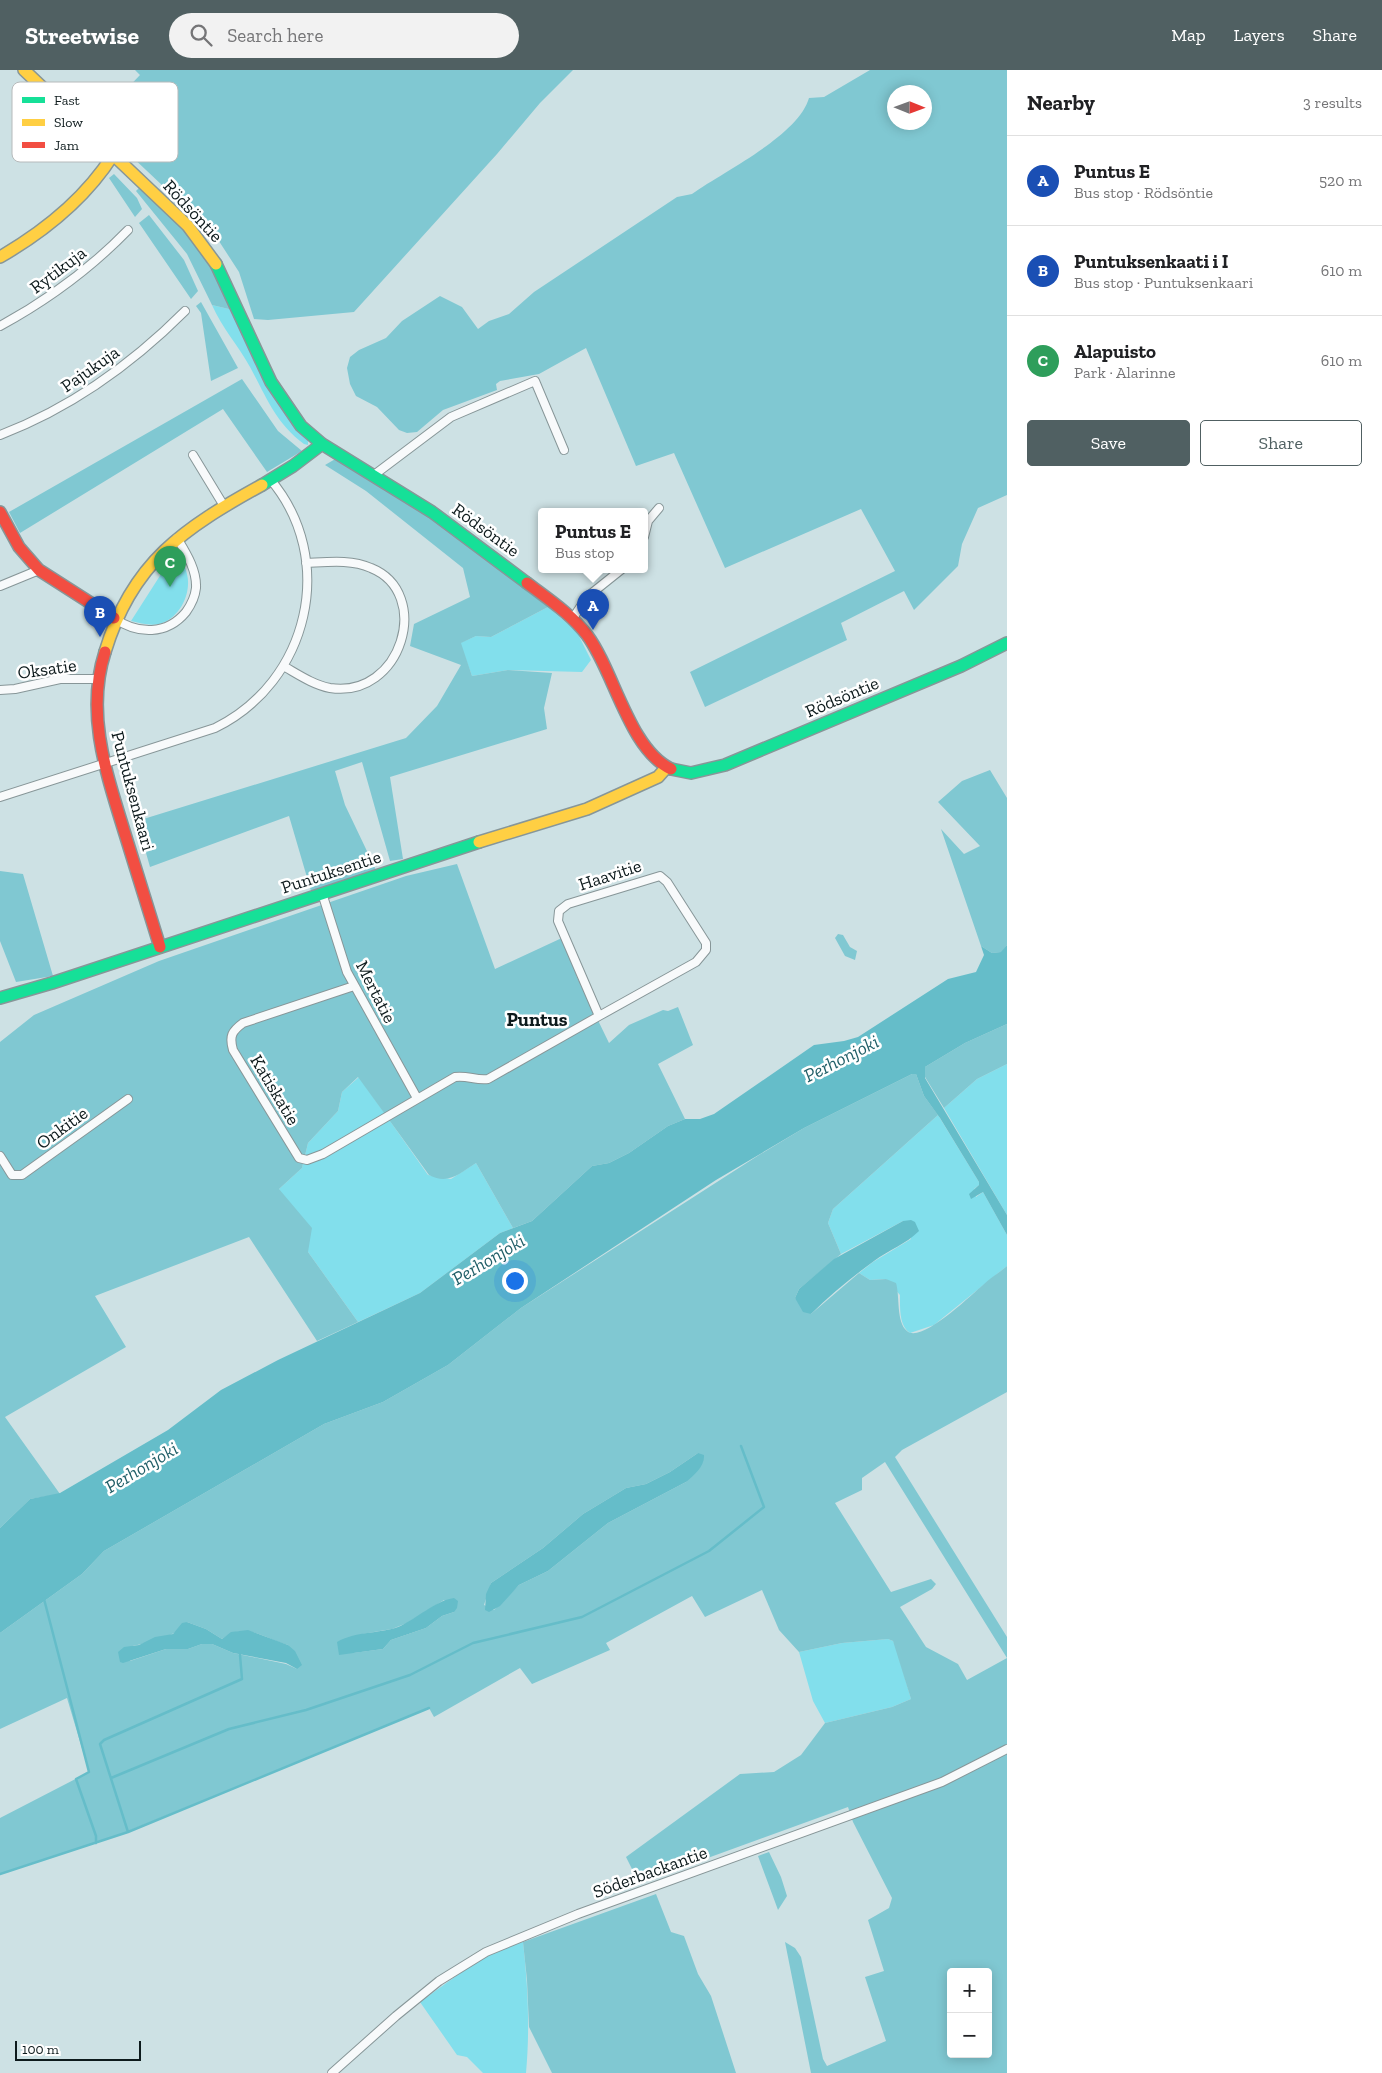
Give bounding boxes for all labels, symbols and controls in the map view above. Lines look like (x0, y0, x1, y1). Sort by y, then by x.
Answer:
search box (169, 13, 519, 58)
text: Streetwise (25, 21, 139, 50)
icon: search (187, 21, 215, 49)
text: Search here (227, 24, 323, 47)
text: Map (1171, 24, 1206, 46)
text: Layers (1234, 24, 1285, 46)
text: Share (1313, 24, 1357, 46)
legend (12, 82, 178, 162)
north arrow (887, 85, 932, 130)
text: Nearby (1027, 90, 1095, 115)
text: Fast (54, 92, 81, 109)
text: 3 results (1303, 93, 1362, 112)
text: Slow (54, 114, 83, 131)
text: Jam (54, 137, 79, 154)
text: Puntus E (1074, 160, 1150, 183)
text: A (1038, 171, 1049, 190)
text: 520 m (1319, 171, 1362, 190)
street label: Rödsöntie (158, 175, 228, 247)
text: Bus stop · Rödsöntie (1074, 183, 1213, 202)
street label: Rytikuja (26, 242, 91, 298)
text: Puntuksenkaati i I (1074, 250, 1229, 273)
text: B (1038, 261, 1048, 280)
text: 610 m (1321, 261, 1362, 280)
text: Bus stop · Puntuksenkaari (1074, 273, 1253, 292)
text: Alapuisto (1074, 340, 1156, 363)
street label: Pajukuja (57, 341, 124, 397)
text: C (1038, 351, 1048, 370)
text: 610 m (1321, 351, 1362, 370)
text: Park · Alarinne (1074, 363, 1175, 382)
button: Save (1027, 420, 1190, 466)
button: Share (1200, 420, 1362, 466)
street label: Rödsöntie (448, 498, 524, 562)
popup (538, 508, 648, 573)
text: Puntus E (555, 520, 631, 543)
text: Bus stop (555, 543, 614, 562)
pin: C (154, 546, 186, 587)
pin: A (577, 589, 609, 630)
pin: B (84, 596, 116, 637)
street label: Oksatie (16, 654, 78, 684)
street label: Rödsöntie (802, 672, 882, 722)
street label: Puntuksenkaari (106, 729, 160, 853)
street label: Puntuksentie (278, 846, 384, 898)
street label: Haavitie (576, 855, 644, 895)
street label: Mertatie (351, 957, 401, 1027)
district label: Puntus (506, 1008, 568, 1031)
water label: Perhonjoki (800, 1030, 883, 1087)
street label: Katiskatie (245, 1051, 305, 1129)
street label: Onkitie (32, 1102, 92, 1154)
water label: Perhonjoki (448, 1229, 529, 1290)
your location (502, 1268, 528, 1294)
water label: Perhonjoki (101, 1437, 182, 1498)
street label: Söderbackantie (590, 1841, 710, 1903)
map controls (947, 1968, 992, 2058)
button: + (947, 1968, 992, 2013)
button: − (947, 2013, 992, 2058)
scale bar (15, 2038, 141, 2061)
text: 100 m (22, 2041, 59, 2058)

